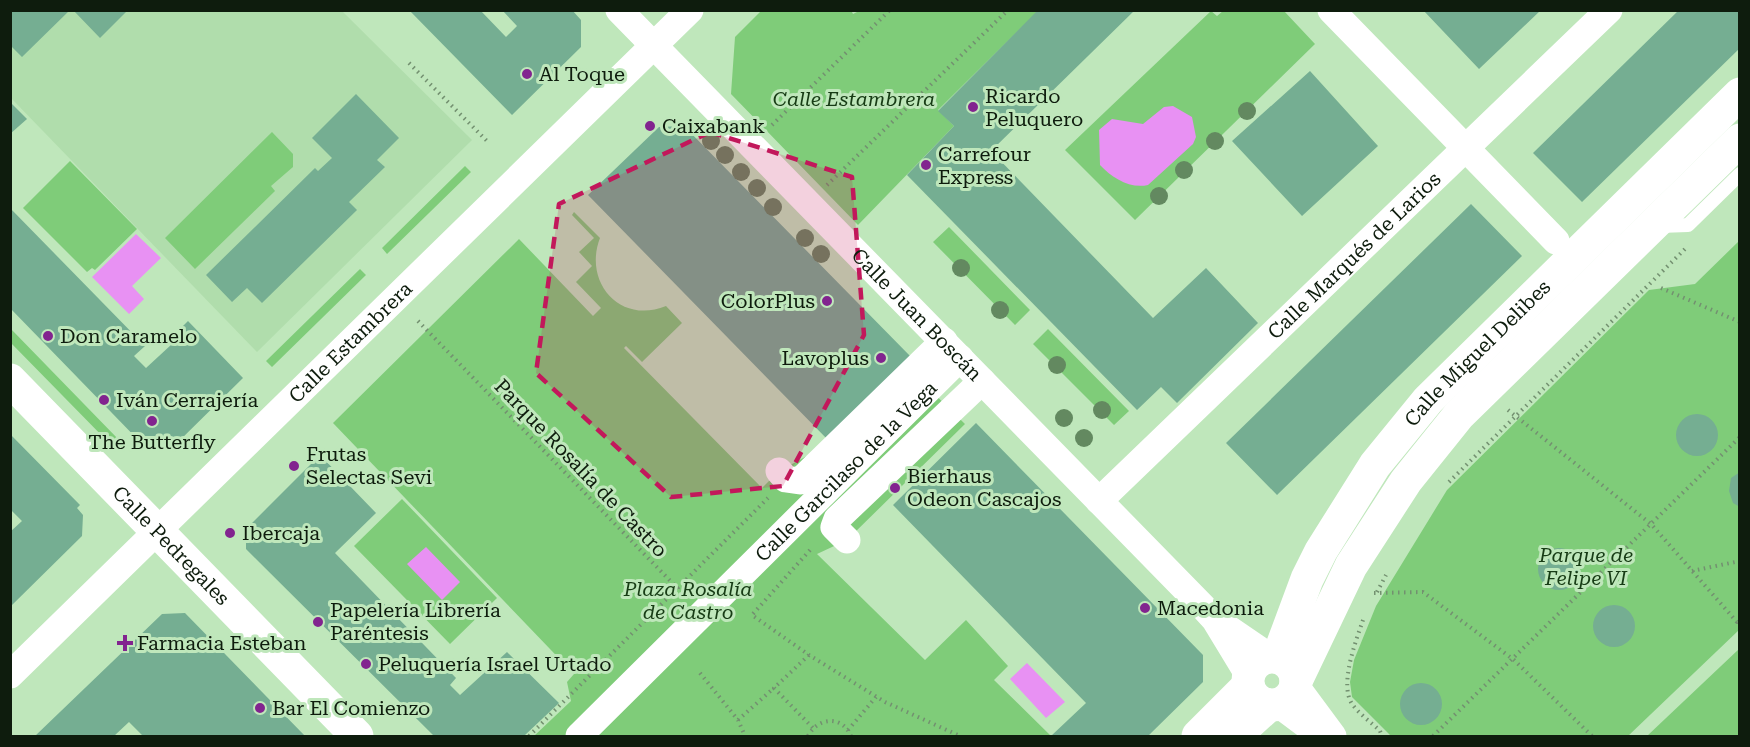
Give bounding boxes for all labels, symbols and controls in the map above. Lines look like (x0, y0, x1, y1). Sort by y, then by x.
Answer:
place label: Al Toque (539, 62, 625, 86)
marker: Al Toque (520, 67, 534, 81)
place label: Ricardo Peluquero (985, 84, 1083, 131)
park label: Calle Estambrera (773, 87, 935, 111)
marker: Ricardo Peluquero (966, 100, 980, 114)
place label: Caixabank (662, 114, 765, 138)
marker: Caixabank (643, 119, 657, 133)
place label: Carrefour Express (938, 142, 1031, 189)
marker: Carrefour Express (919, 158, 933, 172)
street label: Calle Marqués de Larios (1263, 167, 1445, 344)
street label: Calle Juan Boscán (847, 243, 987, 386)
street label: Calle Miguel Delibes (1399, 275, 1555, 431)
street label: Calle Estambrera (284, 276, 417, 408)
place label: ColorPlus (721, 289, 815, 313)
marker: ColorPlus (820, 294, 834, 308)
place label: Don Caramelo (60, 324, 197, 348)
marker: Don Caramelo (41, 329, 55, 343)
place label: Lavoplus (781, 346, 869, 370)
marker: Lavoplus (874, 351, 888, 365)
street label: Parque Rosalía de Castro (490, 374, 672, 562)
street label: Calle Garcilaso de la Vega (750, 376, 942, 566)
place label: Iván Cerrajería (116, 388, 258, 412)
marker: Iván Cerrajería (97, 393, 111, 407)
marker: The Butterfly (145, 414, 159, 428)
place label: The Butterfly (88, 430, 216, 454)
place label: Frutas Selectas Sevi (306, 442, 432, 489)
marker: Frutas Selectas Sevi (287, 459, 301, 473)
place label: Bierhaus Odeon Cascajos (907, 464, 1061, 511)
street label: Calle Pedregales (108, 481, 235, 610)
marker: Bierhaus Odeon Cascajos (888, 481, 902, 495)
place label: Ibercaja (242, 521, 320, 545)
marker: Ibercaja (223, 526, 237, 540)
park label: Parque de Felipe VI (1538, 543, 1633, 590)
park label: Plaza Rosalía de Castro (623, 577, 752, 624)
place label: Macedonia (1157, 596, 1264, 620)
place label: Papelería Librería Paréntesis (330, 598, 501, 645)
marker: Macedonia (1138, 601, 1152, 615)
marker: Papelería Librería Paréntesis (311, 615, 325, 629)
place label: Farmacia Esteban (137, 631, 306, 655)
marker: Farmacia Esteban (118, 636, 132, 650)
place label: Peluquería Israel Urtado (378, 652, 611, 676)
marker: Peluquería Israel Urtado (359, 657, 373, 671)
place label: Bar El Comienzo (272, 696, 430, 720)
marker: Bar El Comienzo (253, 701, 267, 715)

